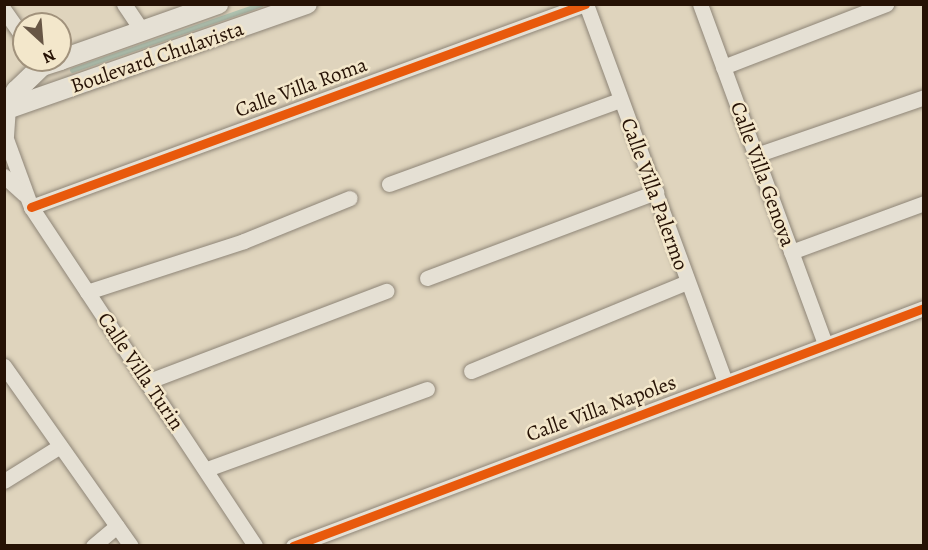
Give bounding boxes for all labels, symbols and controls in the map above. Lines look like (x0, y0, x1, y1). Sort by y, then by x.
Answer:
north arrow (12, 12, 72, 72)
street label: Boulevard Chulavista (67, 16, 247, 98)
text: N (39, 44, 59, 69)
street label: Calle Villa Roma (232, 51, 370, 123)
street label: Calle Villa Genova (725, 98, 801, 250)
street label: Calle Villa Palermo (616, 114, 694, 274)
street label: Calle Villa Turin (92, 307, 190, 435)
street label: Calle Villa Napoles (523, 369, 679, 447)

